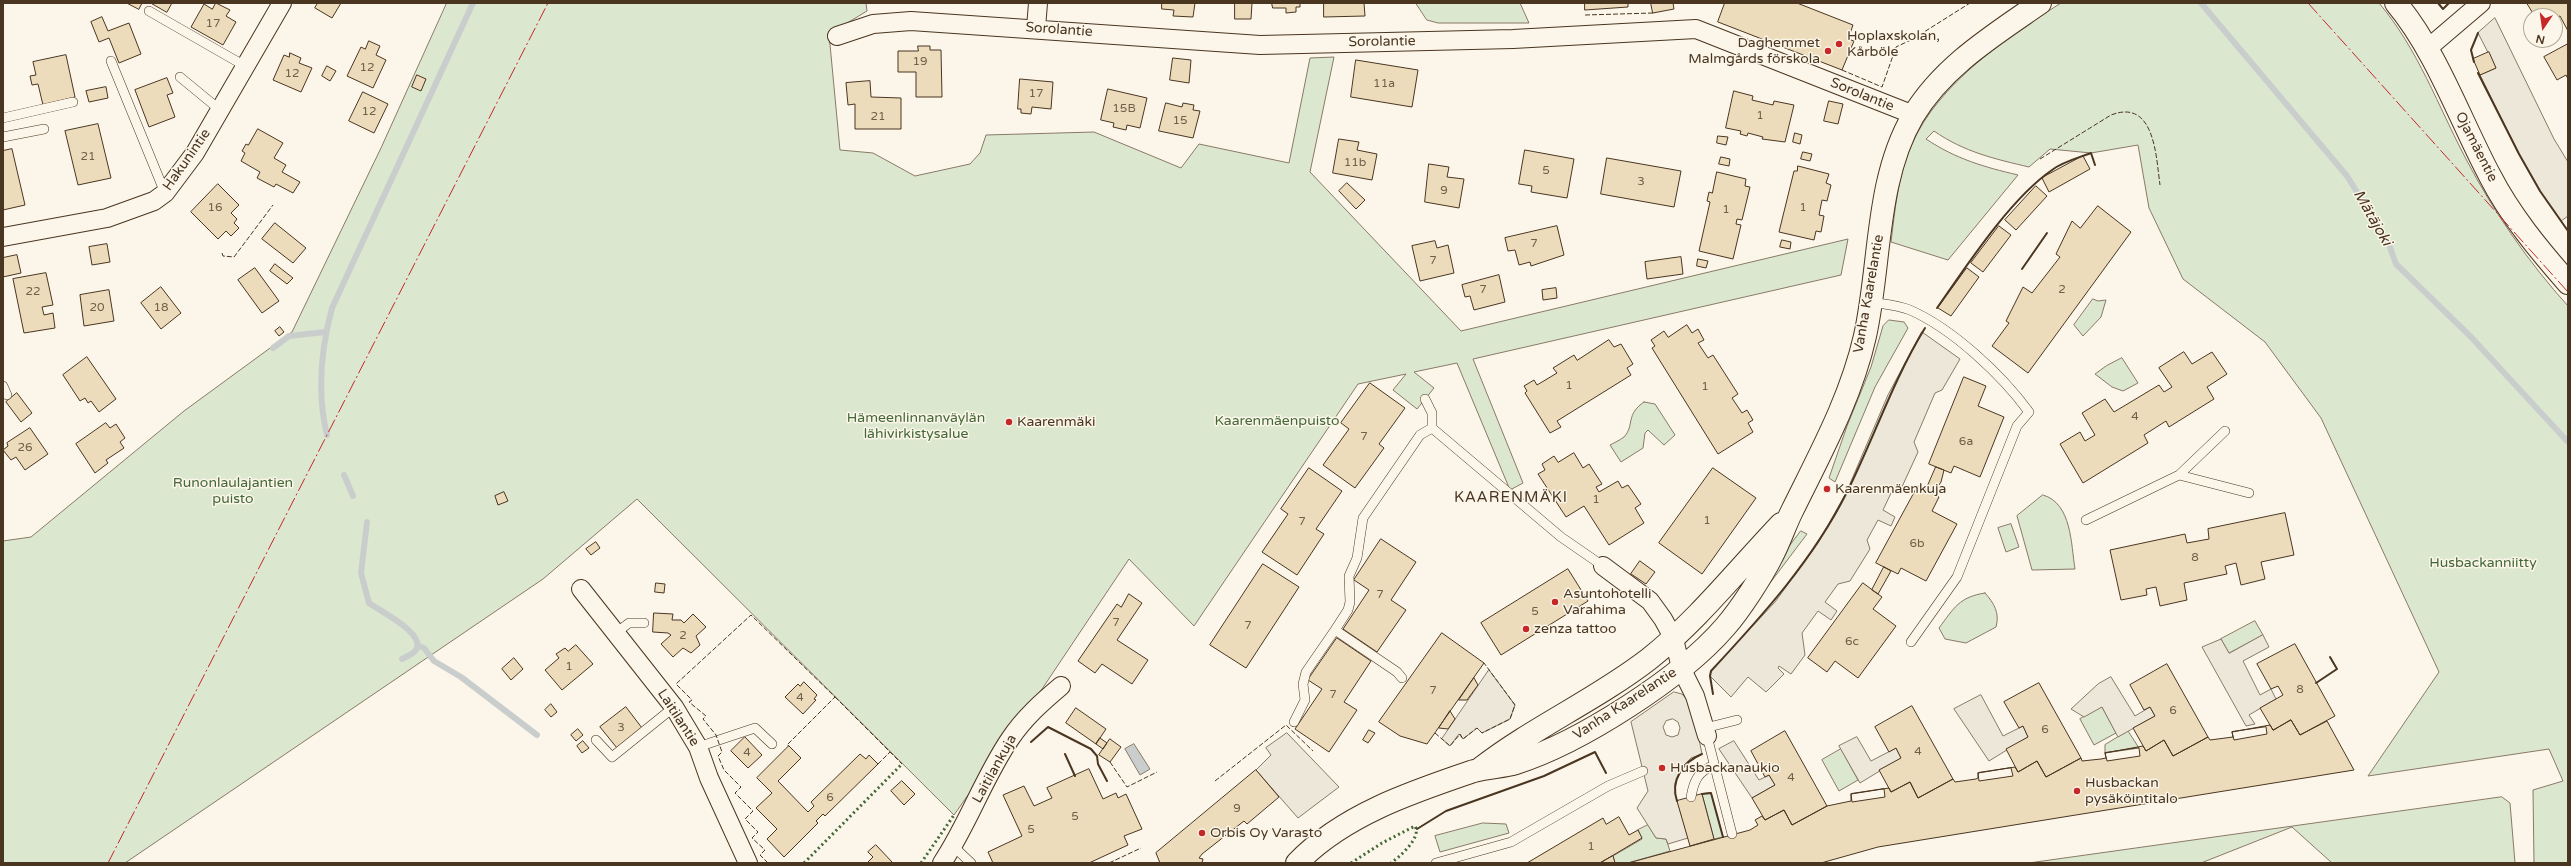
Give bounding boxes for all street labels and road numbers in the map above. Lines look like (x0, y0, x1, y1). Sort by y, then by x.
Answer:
street label: Sorolantie (1025, 19, 1093, 41)
street label: Sorolantie (1348, 33, 1416, 51)
street label: Sorolantie (1828, 75, 1896, 115)
street label: Ojamäentie (2451, 109, 2501, 185)
street label: Hakunintie (160, 126, 214, 194)
street label: Vanha Kaarelantie (1850, 233, 1888, 355)
street label: Vanha Kaarelantie (1570, 664, 1680, 744)
street label: Laitilantie (653, 686, 703, 750)
street label: Laitilankuja (969, 732, 1021, 806)

